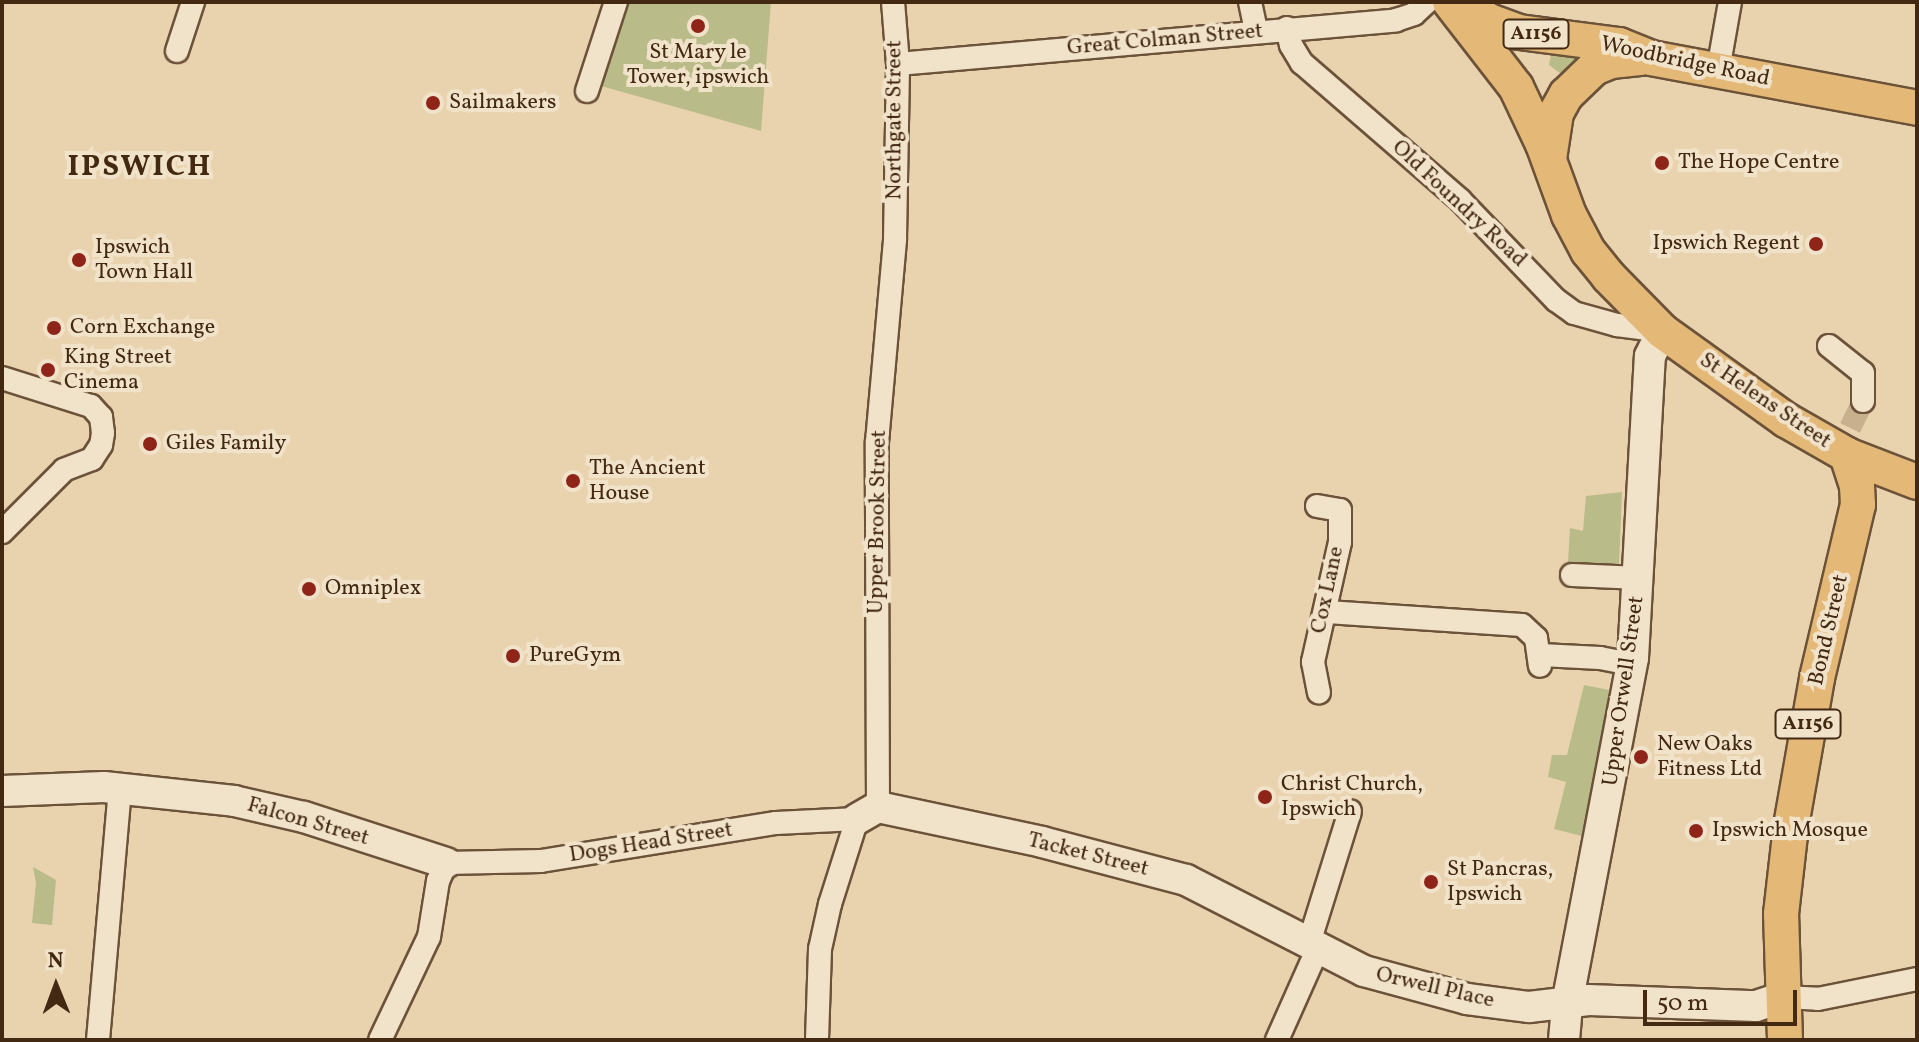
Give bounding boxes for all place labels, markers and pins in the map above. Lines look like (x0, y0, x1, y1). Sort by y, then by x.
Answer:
marker: St Mary le Tower, ipswich (689, 17, 707, 35)
place label: St Mary le Tower, ipswich (627, 39, 769, 90)
place label: Sailmakers (449, 90, 556, 116)
marker: Sailmakers (424, 94, 442, 112)
place label: The Hope Centre (1678, 150, 1839, 176)
marker: The Hope Centre (1653, 154, 1671, 172)
place label: Ipswich Regent (1653, 231, 1800, 257)
place label: Ipswich Town Hall (95, 234, 193, 286)
marker: Ipswich Regent (1807, 235, 1825, 253)
marker: Ipswich Town Hall (70, 251, 88, 269)
place label: Corn Exchange (70, 315, 215, 341)
marker: Corn Exchange (45, 319, 63, 337)
place label: King Street Cinema (64, 344, 172, 396)
marker: King Street Cinema (39, 361, 57, 379)
place label: Giles Family (166, 431, 286, 457)
marker: Giles Family (141, 435, 159, 453)
place label: The Ancient House (589, 455, 706, 506)
marker: The Ancient House (564, 472, 582, 490)
place label: Omniplex (325, 576, 421, 602)
marker: Omniplex (300, 580, 318, 598)
place label: PureGym (529, 643, 621, 669)
marker: PureGym (504, 647, 522, 665)
place label: New Oaks Fitness Ltd (1657, 731, 1762, 782)
marker: New Oaks Fitness Ltd (1632, 748, 1650, 766)
place label: Christ Church, Ipswich (1281, 771, 1423, 822)
marker: Christ Church, Ipswich (1256, 788, 1274, 806)
place label: Ipswich Mosque (1712, 818, 1868, 844)
marker: Ipswich Mosque (1687, 822, 1705, 840)
place label: St Pancras, Ipswich (1447, 856, 1553, 908)
marker: St Pancras, Ipswich (1422, 873, 1440, 891)

